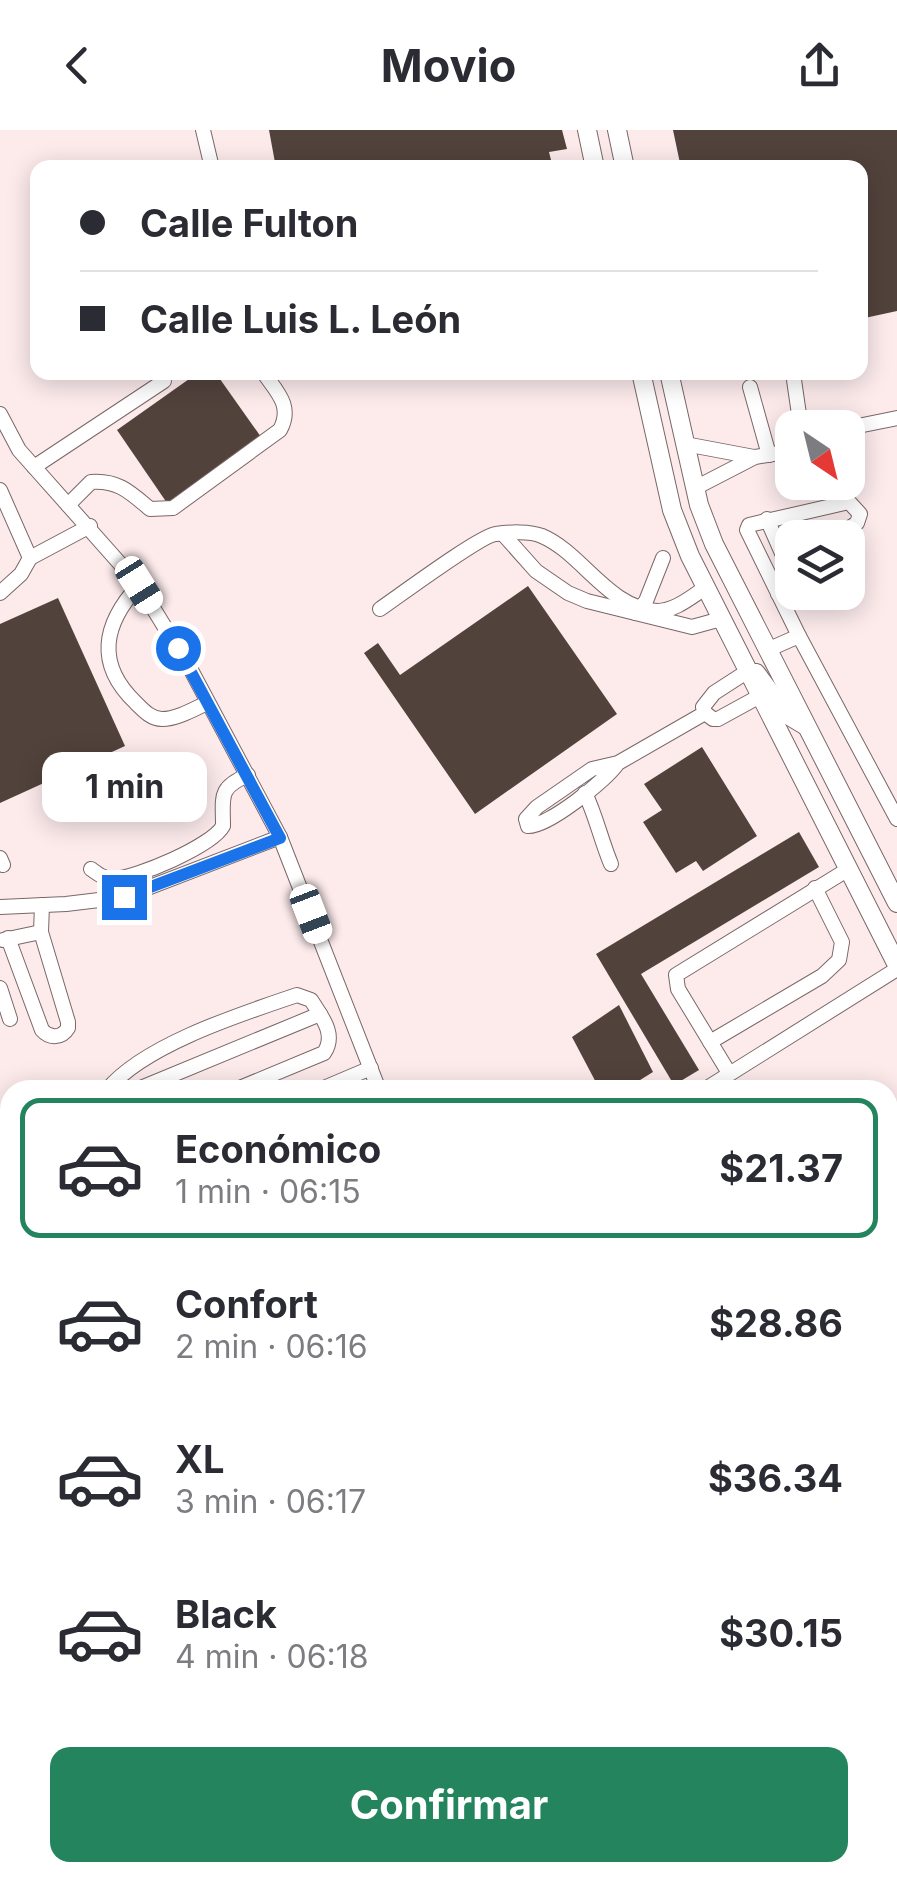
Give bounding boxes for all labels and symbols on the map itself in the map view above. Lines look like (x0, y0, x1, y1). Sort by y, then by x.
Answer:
north arrow (775, 410, 865, 500)
car (110, 552, 168, 618)
route start (156, 626, 201, 671)
callout: 1 min (42, 752, 206, 822)
route end (102, 875, 147, 920)
car (286, 881, 336, 947)

